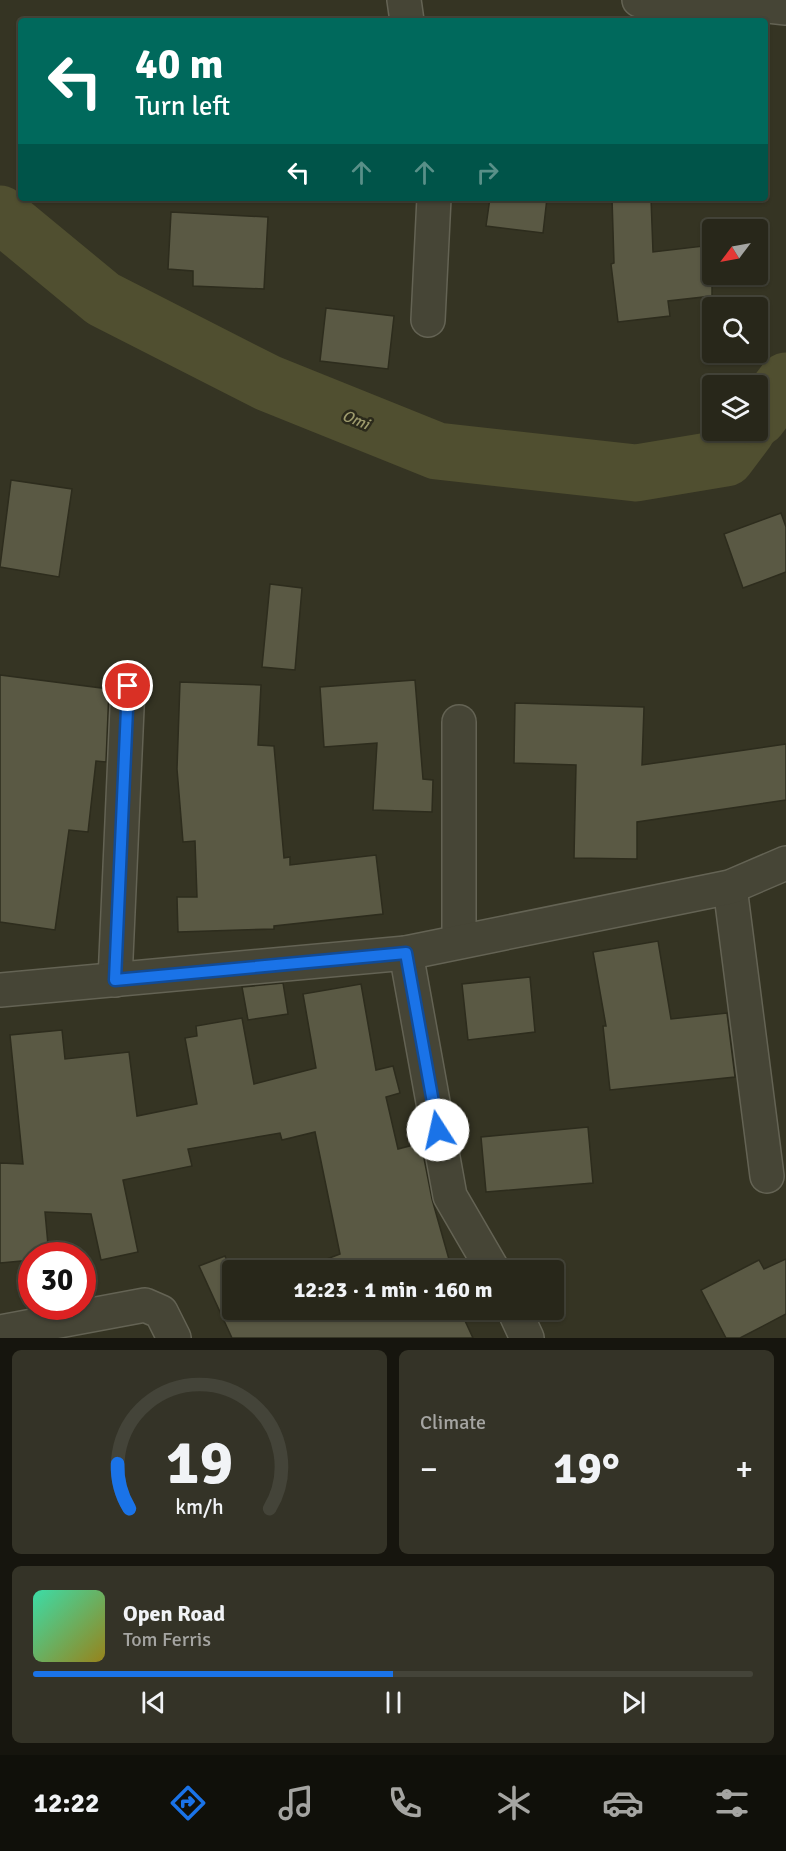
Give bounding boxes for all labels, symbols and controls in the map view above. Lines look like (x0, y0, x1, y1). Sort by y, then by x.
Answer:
text: 40 m (135, 39, 224, 90)
icon: left (36, 42, 114, 120)
text: Turn left (135, 90, 230, 123)
icon: left (282, 156, 315, 189)
icon: ahead (345, 156, 378, 189)
icon: ahead (408, 156, 441, 189)
icon: right (471, 156, 504, 189)
north arrow (702, 219, 768, 285)
map controls (702, 219, 768, 441)
button: search (702, 297, 768, 363)
button: layers (702, 375, 768, 441)
water label: Omi (339, 405, 374, 435)
pin (102, 660, 153, 711)
icon: arrive (111, 669, 144, 702)
position arrow (406, 1098, 470, 1162)
speed limit sign: 30 (18, 1242, 96, 1320)
text: 12:23 · 1 min · 160 m (293, 1276, 493, 1303)
text: Climate (420, 1410, 486, 1435)
text: 19 (166, 1424, 233, 1501)
text: 19° (553, 1441, 620, 1496)
text: − (420, 1449, 438, 1490)
text: + (735, 1449, 753, 1490)
text: km/h (175, 1494, 224, 1520)
text: Open Road (123, 1600, 225, 1627)
text: Tom Ferris (123, 1627, 211, 1652)
icon: previous (137, 1686, 170, 1719)
icon: pause (377, 1686, 410, 1719)
icon: next (617, 1686, 650, 1719)
icon: directions (167, 1782, 209, 1824)
icon: music (275, 1782, 317, 1824)
icon: phone (384, 1782, 426, 1824)
icon: climate (493, 1782, 535, 1824)
icon: car (602, 1782, 644, 1824)
icon: filters (711, 1782, 753, 1824)
text: 12:22 (33, 1787, 100, 1820)

